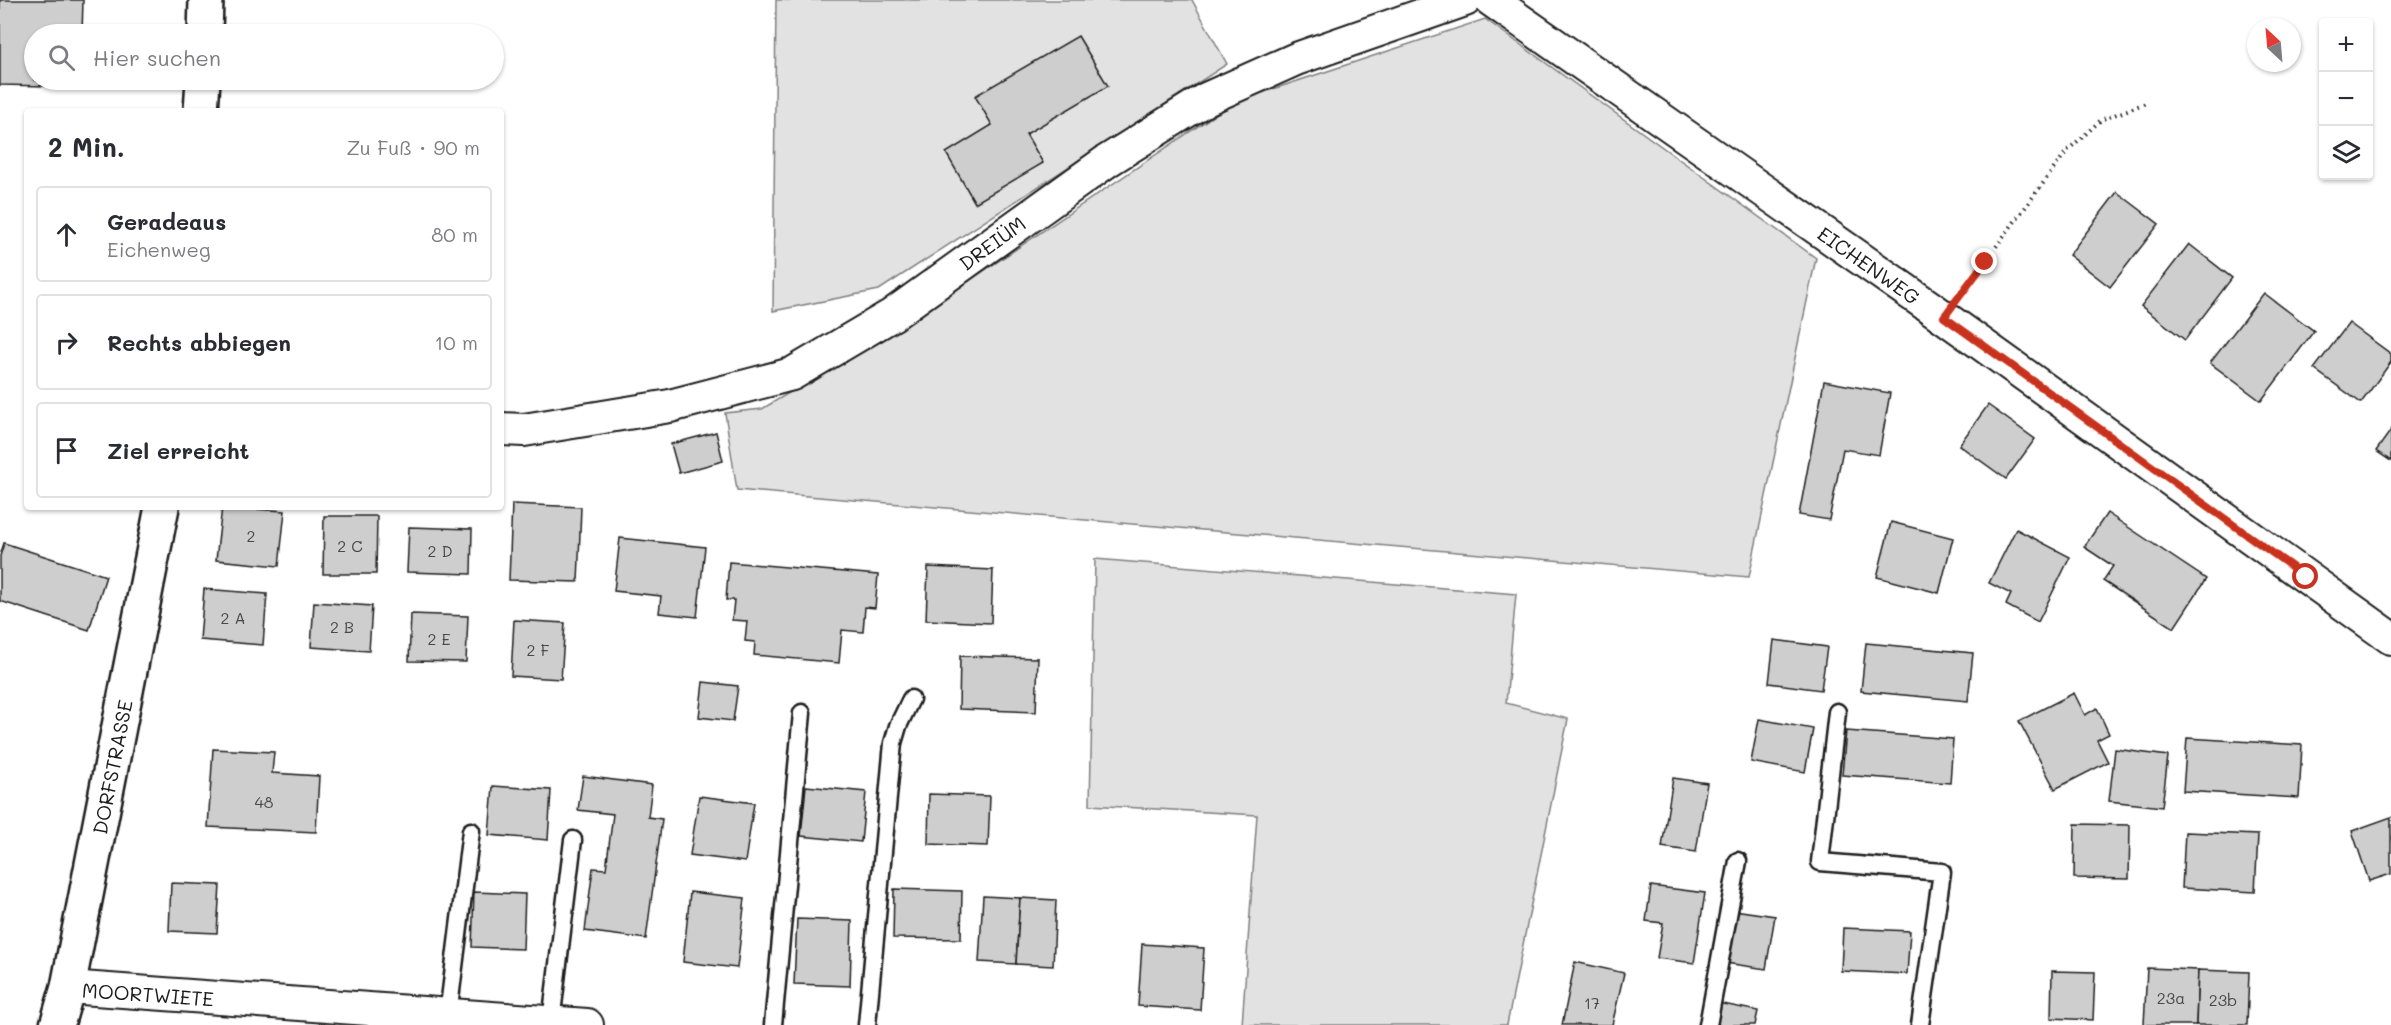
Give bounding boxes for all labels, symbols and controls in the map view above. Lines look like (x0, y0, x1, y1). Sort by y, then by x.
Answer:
north arrow (2247, 18, 2301, 72)
map controls (2319, 18, 2373, 180)
button: + (2319, 18, 2373, 72)
search box (24, 24, 504, 90)
icon: search (45, 41, 78, 74)
text: Hier suchen (93, 43, 221, 72)
button: − (2319, 72, 2373, 126)
button: layers (2319, 126, 2373, 180)
text: 2 Min. (48, 130, 125, 164)
text: Zu Fuß · 90 m (346, 134, 480, 160)
text: Geradeaus (107, 207, 226, 236)
street label: DREIÜM (954, 210, 1030, 276)
icon: ahead (50, 218, 83, 251)
street label: EICHENWEG (1813, 220, 1925, 310)
text: 80 m (431, 221, 478, 247)
text: Eichenweg (107, 236, 211, 262)
route end (1971, 248, 1997, 274)
icon: right (50, 326, 83, 359)
text: Rechts abbiegen (107, 328, 291, 357)
text: 10 m (434, 329, 478, 355)
icon: arrive (50, 434, 83, 467)
text: Ziel erreicht (107, 436, 249, 465)
house number: 2 (247, 525, 255, 546)
house number: 2 C (337, 535, 363, 556)
house number: 2 D (427, 540, 453, 561)
route start (2292, 563, 2318, 589)
house number: 2 A (220, 607, 246, 628)
house number: 2 B (330, 616, 354, 637)
house number: 2 E (427, 628, 451, 649)
house number: 2 F (527, 639, 550, 660)
street label: DORFSTRASSE (86, 697, 138, 837)
house number: 48 (254, 791, 274, 812)
street label: MOORTWIETE (81, 976, 215, 1012)
house number: 23a (2157, 987, 2185, 1008)
house number: 23b (2209, 989, 2237, 1010)
house number: 17 (1584, 992, 1600, 1013)

